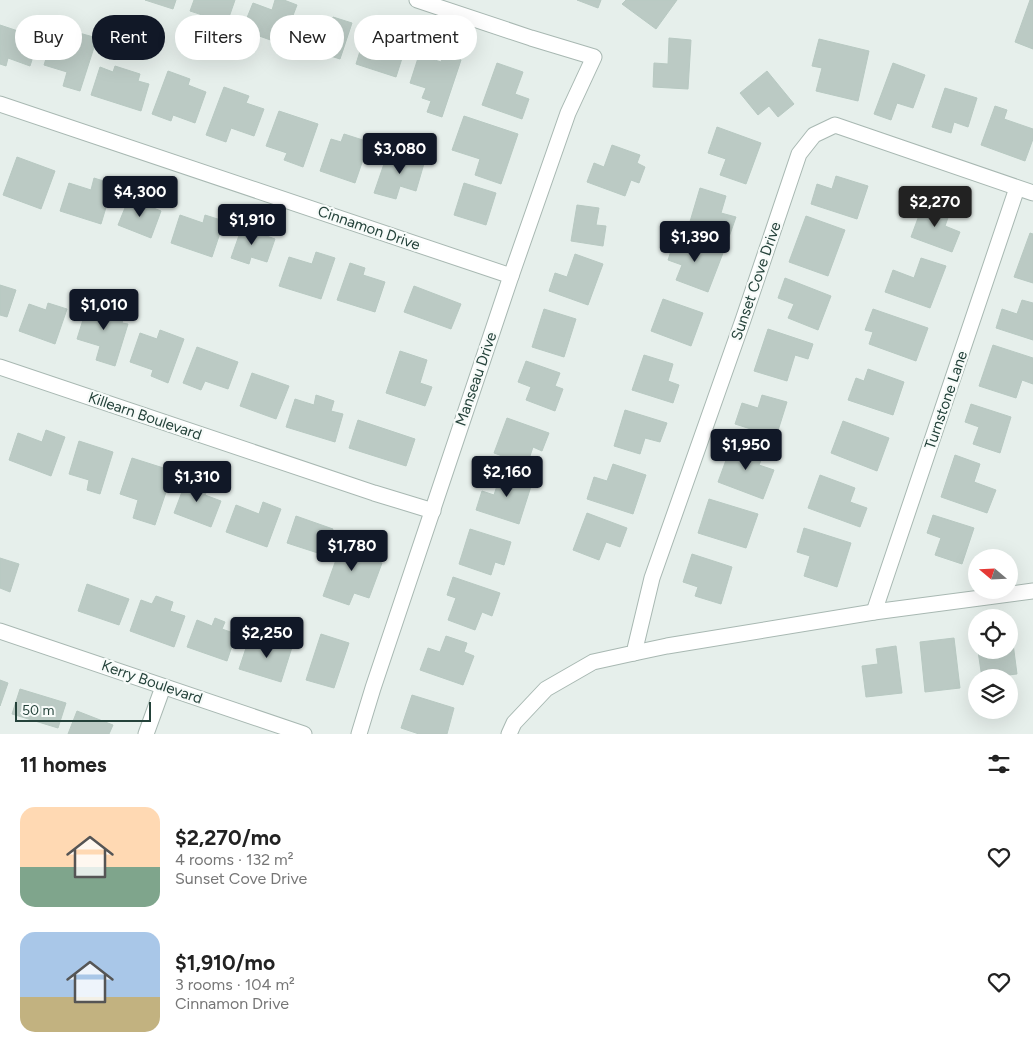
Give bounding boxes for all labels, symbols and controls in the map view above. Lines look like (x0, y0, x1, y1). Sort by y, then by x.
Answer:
chip: Buy (15, 15, 82, 60)
chip: Rent (92, 15, 165, 60)
chip: Filters (175, 15, 260, 60)
chip: New (270, 15, 344, 60)
chip: Apartment (354, 15, 477, 60)
pin: $3,080 (359, 132, 441, 175)
text: $3,080 (374, 139, 426, 158)
pin: $4,300 (99, 176, 181, 218)
text: $4,300 (114, 182, 166, 201)
pin: $2,270 (894, 186, 976, 228)
text: $2,270 (910, 192, 960, 211)
street label: Cinnamon Drive (316, 202, 422, 254)
pin: $1,910 (211, 204, 293, 246)
text: $1,910 (229, 210, 275, 229)
street label: Sunset Cove Drive (727, 219, 785, 343)
pin: $1,390 (654, 220, 736, 263)
text: $1,390 (671, 227, 719, 246)
pin: $1,010 (63, 288, 145, 331)
text: $1,010 (80, 295, 128, 314)
street label: Manseau Drive (451, 330, 501, 428)
street label: Turnstone Lane (921, 348, 971, 452)
street label: Killearn Boulevard (86, 388, 204, 444)
pin: $1,950 (705, 428, 787, 471)
text: $1,950 (722, 435, 770, 454)
pin: $2,160 (466, 456, 548, 498)
pin: $1,310 (156, 460, 238, 503)
text: $2,160 (483, 462, 531, 481)
text: $1,310 (174, 467, 220, 486)
pin: $1,780 (311, 530, 393, 572)
text: $1,780 (328, 536, 376, 555)
north arrow (968, 549, 1018, 599)
map controls (968, 549, 1018, 719)
button: locate (968, 609, 1018, 659)
pin: $2,250 (226, 616, 308, 659)
text: $2,250 (241, 623, 293, 642)
street label: Kerry Boulevard (99, 656, 205, 708)
button: layers (968, 669, 1018, 719)
scale bar (15, 699, 151, 722)
text: 50 m (22, 702, 54, 719)
icon: filters (985, 750, 1013, 778)
text: 11 homes (20, 752, 107, 777)
text: $2,270/mo (175, 825, 281, 850)
icon: home (60, 827, 120, 887)
icon: heart (985, 843, 1013, 871)
text: 4 rooms · 132 m² (175, 850, 294, 869)
text: Sunset Cove Drive (175, 869, 307, 888)
text: $1,910/mo (175, 950, 275, 975)
icon: home (60, 952, 120, 1012)
icon: heart (985, 968, 1013, 996)
text: 3 rooms · 104 m² (175, 975, 295, 994)
text: Cinnamon Drive (175, 994, 289, 1013)

